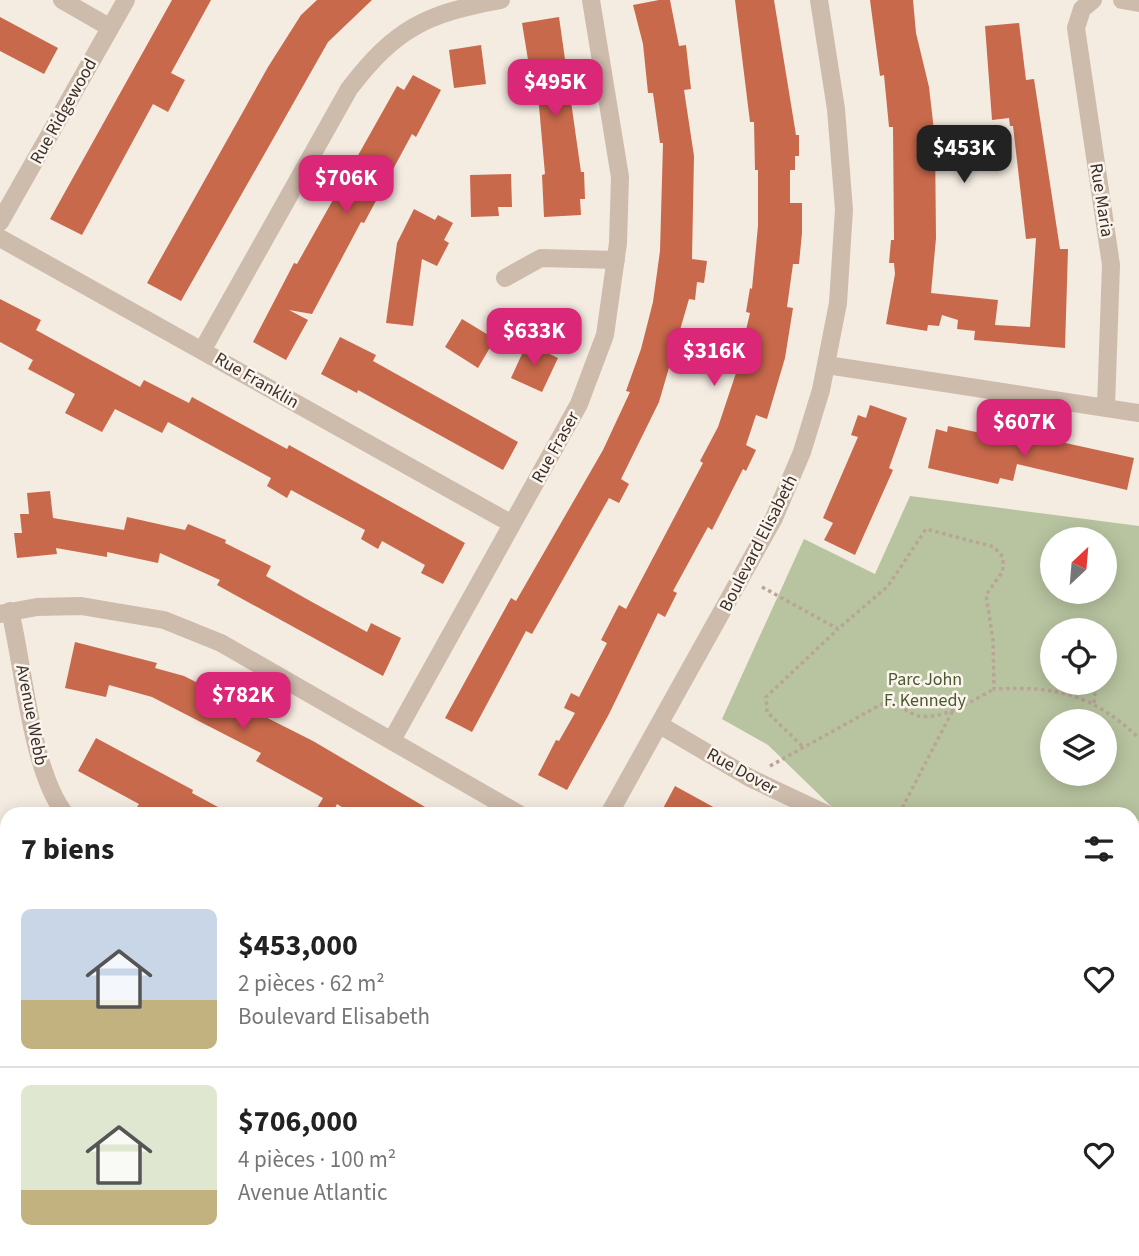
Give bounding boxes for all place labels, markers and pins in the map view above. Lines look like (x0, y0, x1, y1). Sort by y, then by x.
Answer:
pin: $495K (506, 60, 604, 119)
pin: $453K (915, 125, 1013, 185)
pin: $706K (297, 156, 395, 215)
pin: $633K (485, 308, 583, 368)
pin: $316K (665, 328, 763, 388)
pin: $607K (975, 400, 1073, 459)
pin: $782K (194, 672, 292, 732)

